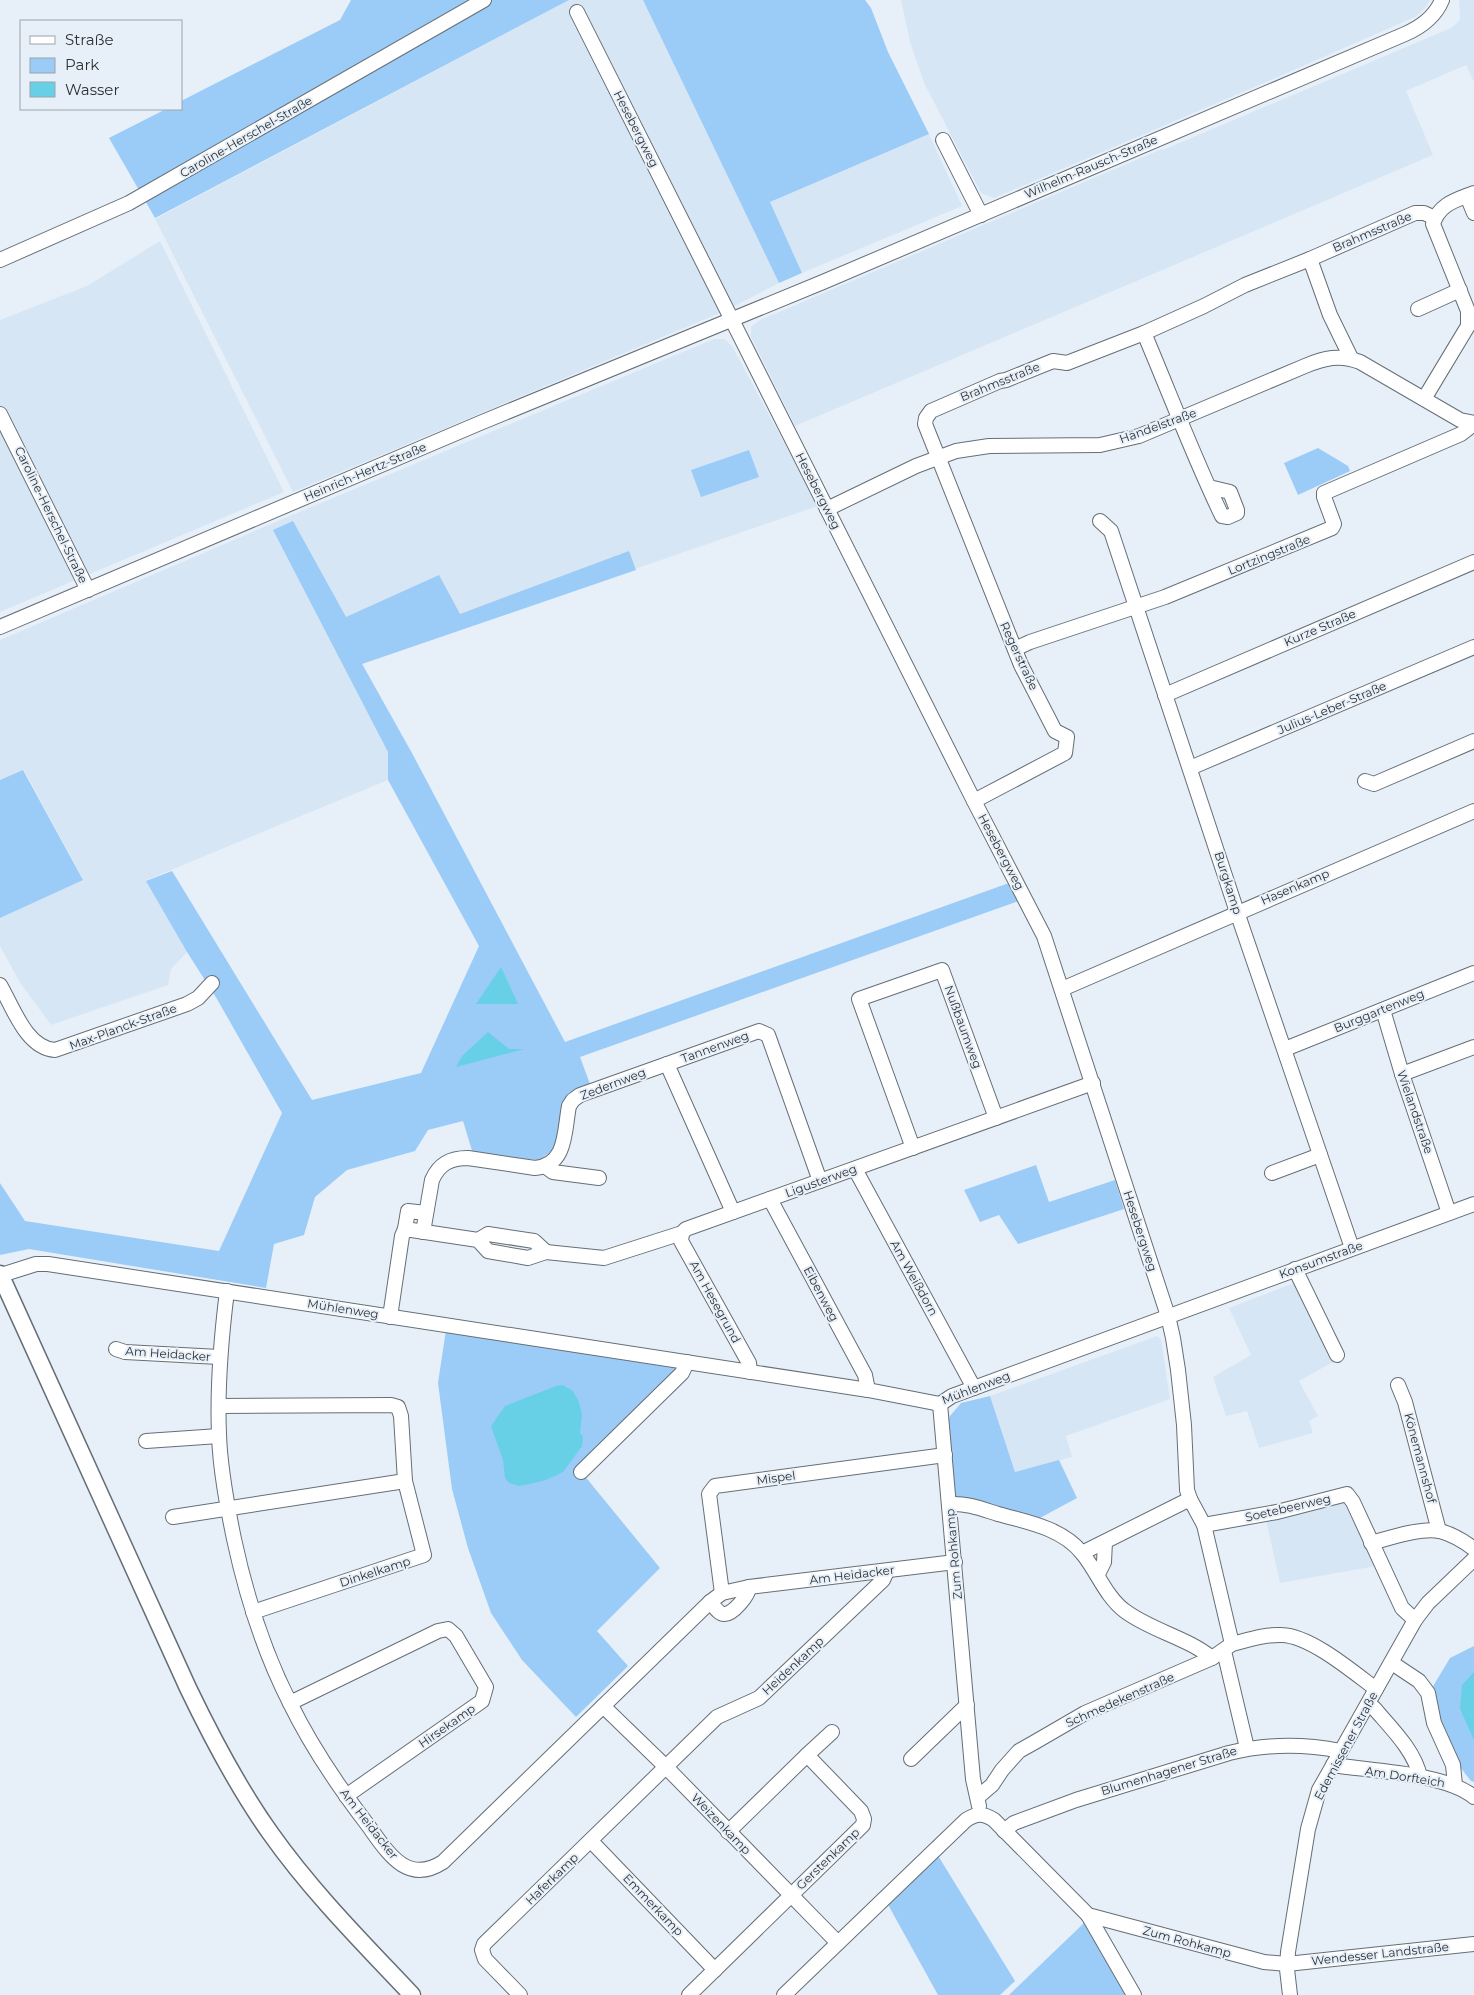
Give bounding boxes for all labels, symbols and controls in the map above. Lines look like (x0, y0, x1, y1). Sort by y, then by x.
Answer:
legend (20, 20, 182, 110)
text: Straße (65, 30, 114, 49)
text: Park (65, 55, 99, 74)
text: Wasser (65, 80, 119, 99)
street label: Hesebergweg (611, 88, 662, 170)
street label: Caroline-Herschel-Straße (177, 92, 315, 181)
street label: Wilhelm-Rausch-Straße (1022, 132, 1160, 201)
street label: Brahmsstraße (1330, 208, 1414, 255)
street label: Brahmsstraße (958, 359, 1042, 404)
street label: Händelstraße (1117, 405, 1198, 446)
street label: Heinrich-Hertz-Straße (301, 439, 428, 504)
street label: Caroline-Herschel-Straße (12, 444, 91, 586)
street label: Hesebergweg (793, 450, 844, 532)
street label: Lortzingstraße (1225, 531, 1312, 578)
street label: Kurze Straße (1282, 606, 1358, 649)
street label: Regerstraße (997, 619, 1042, 692)
street label: Julius-Leber-Straße (1274, 678, 1388, 738)
street label: Hesebergweg (975, 811, 1028, 892)
street label: Burgkamp (1211, 850, 1246, 916)
street label: Hasenkamp (1258, 865, 1331, 908)
street label: Nußbaumweg (941, 983, 985, 1071)
street label: Burggartenweg (1331, 986, 1426, 1035)
street label: Max-Planck-Straße (67, 1000, 179, 1053)
street label: Tannenweg (679, 1027, 751, 1066)
street label: Zedernweg (578, 1064, 648, 1103)
street label: Wielandstraße (1394, 1068, 1437, 1156)
street label: Ligusterweg (783, 1161, 859, 1200)
street label: Hesebergweg (1120, 1188, 1161, 1273)
street label: Am Weißdorn (887, 1237, 941, 1318)
street label: Konsumstraße (1277, 1237, 1365, 1282)
street label: Am Hesegrund (687, 1258, 744, 1346)
street label: Eibenweg (801, 1264, 842, 1324)
street label: Mühlenweg (306, 1295, 380, 1322)
street label: Am Heidacker (125, 1343, 211, 1364)
street label: Mühlenweg (940, 1368, 1012, 1407)
street label: Könemannshof (1401, 1411, 1440, 1505)
street label: Mispel (755, 1467, 796, 1488)
street label: Soetebeerweg (1244, 1490, 1332, 1525)
street label: Zum Rohkamp (942, 1508, 965, 1600)
street label: Dinkelkamp (338, 1553, 412, 1590)
street label: Am Heidacker (809, 1562, 896, 1587)
street label: Heidenkamp (759, 1633, 827, 1698)
street label: Schmedekenstraße (1063, 1669, 1176, 1730)
street label: Edemissener Straße (1311, 1689, 1380, 1802)
street label: Hirsekamp (415, 1701, 478, 1751)
street label: Blumenhagener Straße (1099, 1743, 1239, 1798)
street label: Am Dorfteich (1364, 1763, 1446, 1790)
street label: Am Heidacker (337, 1785, 402, 1862)
street label: Weizenkamp (688, 1790, 754, 1857)
street label: Gerstenkamp (793, 1825, 862, 1893)
street label: Haferkamp (522, 1850, 581, 1908)
street label: Emmerkamp (620, 1871, 687, 1939)
street label: Zum Rohkamp (1141, 1922, 1233, 1961)
street label: Wendesser Landstraße (1310, 1939, 1449, 1968)

